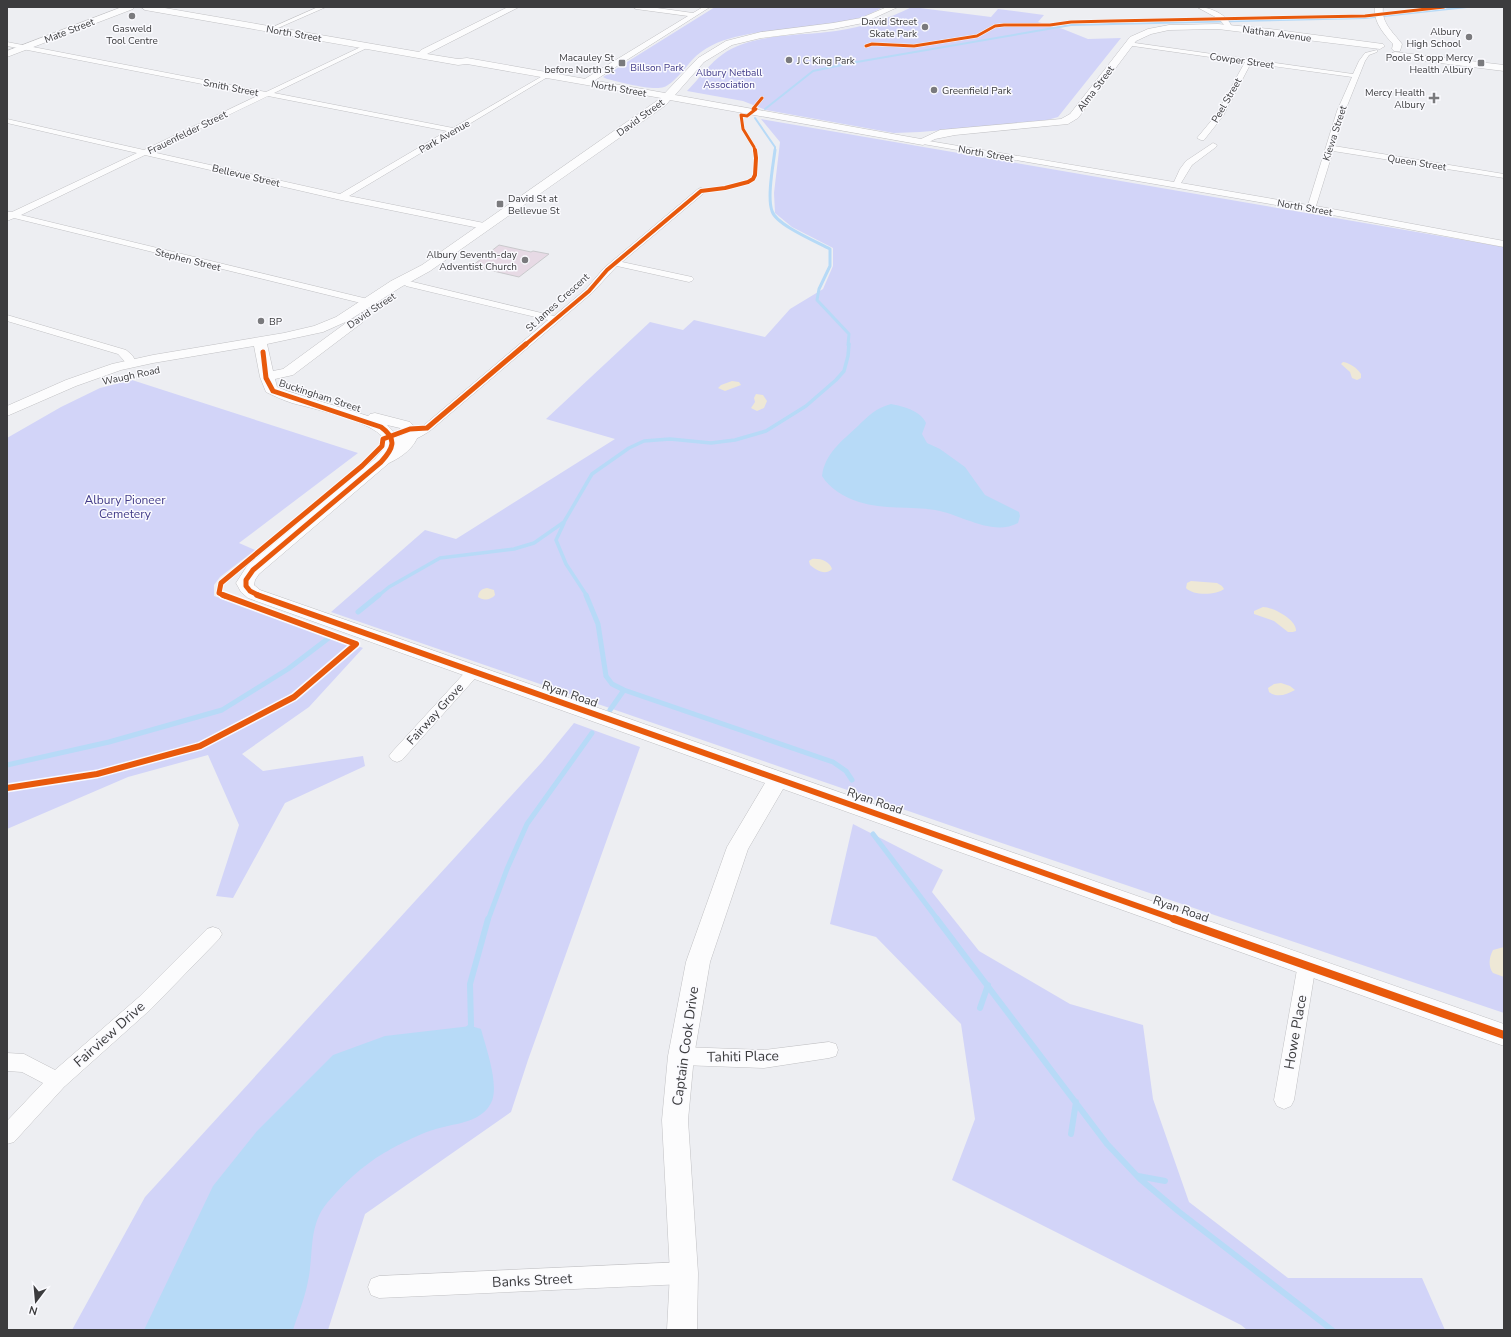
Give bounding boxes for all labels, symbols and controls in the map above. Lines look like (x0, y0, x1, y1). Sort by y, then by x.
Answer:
marker: Gasweld Tool Centre (127, 11, 137, 21)
street label: Mate Street (42, 15, 97, 47)
place label: David Street Skate Park (861, 15, 918, 41)
place label: Gasweld Tool Centre (106, 22, 158, 48)
street label: North Street (265, 22, 323, 46)
marker: David Street Skate Park (920, 22, 930, 32)
street label: Nathan Avenue (1241, 22, 1312, 46)
place label: Albury High School (1406, 25, 1462, 51)
marker: Albury High School (1464, 32, 1474, 42)
street label: Cowper Street (1209, 50, 1275, 73)
place label: Macauley St before North St (545, 51, 614, 77)
place label: Poole St opp Mercy Health Albury (1386, 51, 1474, 77)
place label: J C King Park (796, 54, 856, 68)
marker: J C King Park (784, 55, 794, 65)
marker: Macauley St before North St (617, 58, 627, 68)
marker: Poole St opp Mercy Health Albury (1476, 58, 1486, 68)
park label: Billson Park (630, 61, 685, 75)
street label: Alma Street (1074, 62, 1118, 114)
park label: Albury Netball Association (696, 66, 762, 92)
street label: Peel Street (1208, 75, 1246, 125)
street label: Smith Street (202, 76, 260, 100)
street label: North Street (590, 77, 648, 101)
place label: Greenfield Park (942, 84, 1012, 98)
marker: Greenfield Park (929, 85, 939, 95)
place label: Mercy Health Albury (1365, 86, 1426, 112)
marker: Mercy Health Albury (1428, 92, 1440, 104)
street label: David Street (614, 95, 668, 140)
street label: Kiewa Street (1319, 103, 1351, 163)
street label: Frauenfelder Street (145, 107, 230, 158)
street label: Park Avenue (417, 117, 472, 157)
street label: North Street (957, 142, 1015, 166)
street label: Queen Street (1386, 151, 1448, 175)
street label: Bellevue Street (211, 161, 282, 191)
place label: David St at Bellevue St (508, 192, 560, 218)
street label: North Street (1276, 196, 1334, 220)
marker: David St at Bellevue St (495, 199, 505, 209)
street label: Stephen Street (153, 245, 223, 275)
place label: Albury Seventh-day Adventist Church (426, 248, 518, 274)
marker: Albury Seventh-day Adventist Church (520, 255, 530, 265)
street label: St James Crescent (523, 270, 593, 335)
street label: David Street (345, 289, 399, 332)
place label: BP (269, 315, 283, 329)
marker: BP (256, 316, 266, 326)
street label: Waugh Road (101, 363, 162, 389)
street label: Buckingham Street (277, 376, 363, 416)
park label: Albury Pioneer Cemetery (85, 492, 166, 522)
street label: Ryan Road (540, 677, 600, 711)
street label: Fairway Grove (403, 680, 467, 748)
street label: Ryan Road (845, 784, 905, 818)
street label: Ryan Road (1151, 892, 1211, 926)
street label: Captain Cook Drive (668, 985, 703, 1107)
street label: Howe Place (1280, 993, 1311, 1071)
street label: Fairview Drive (70, 997, 149, 1072)
street label: Tahiti Place (707, 1046, 779, 1067)
street label: Banks Street (491, 1269, 573, 1292)
north arrow (16, 1281, 56, 1321)
text: N (27, 1302, 39, 1318)

